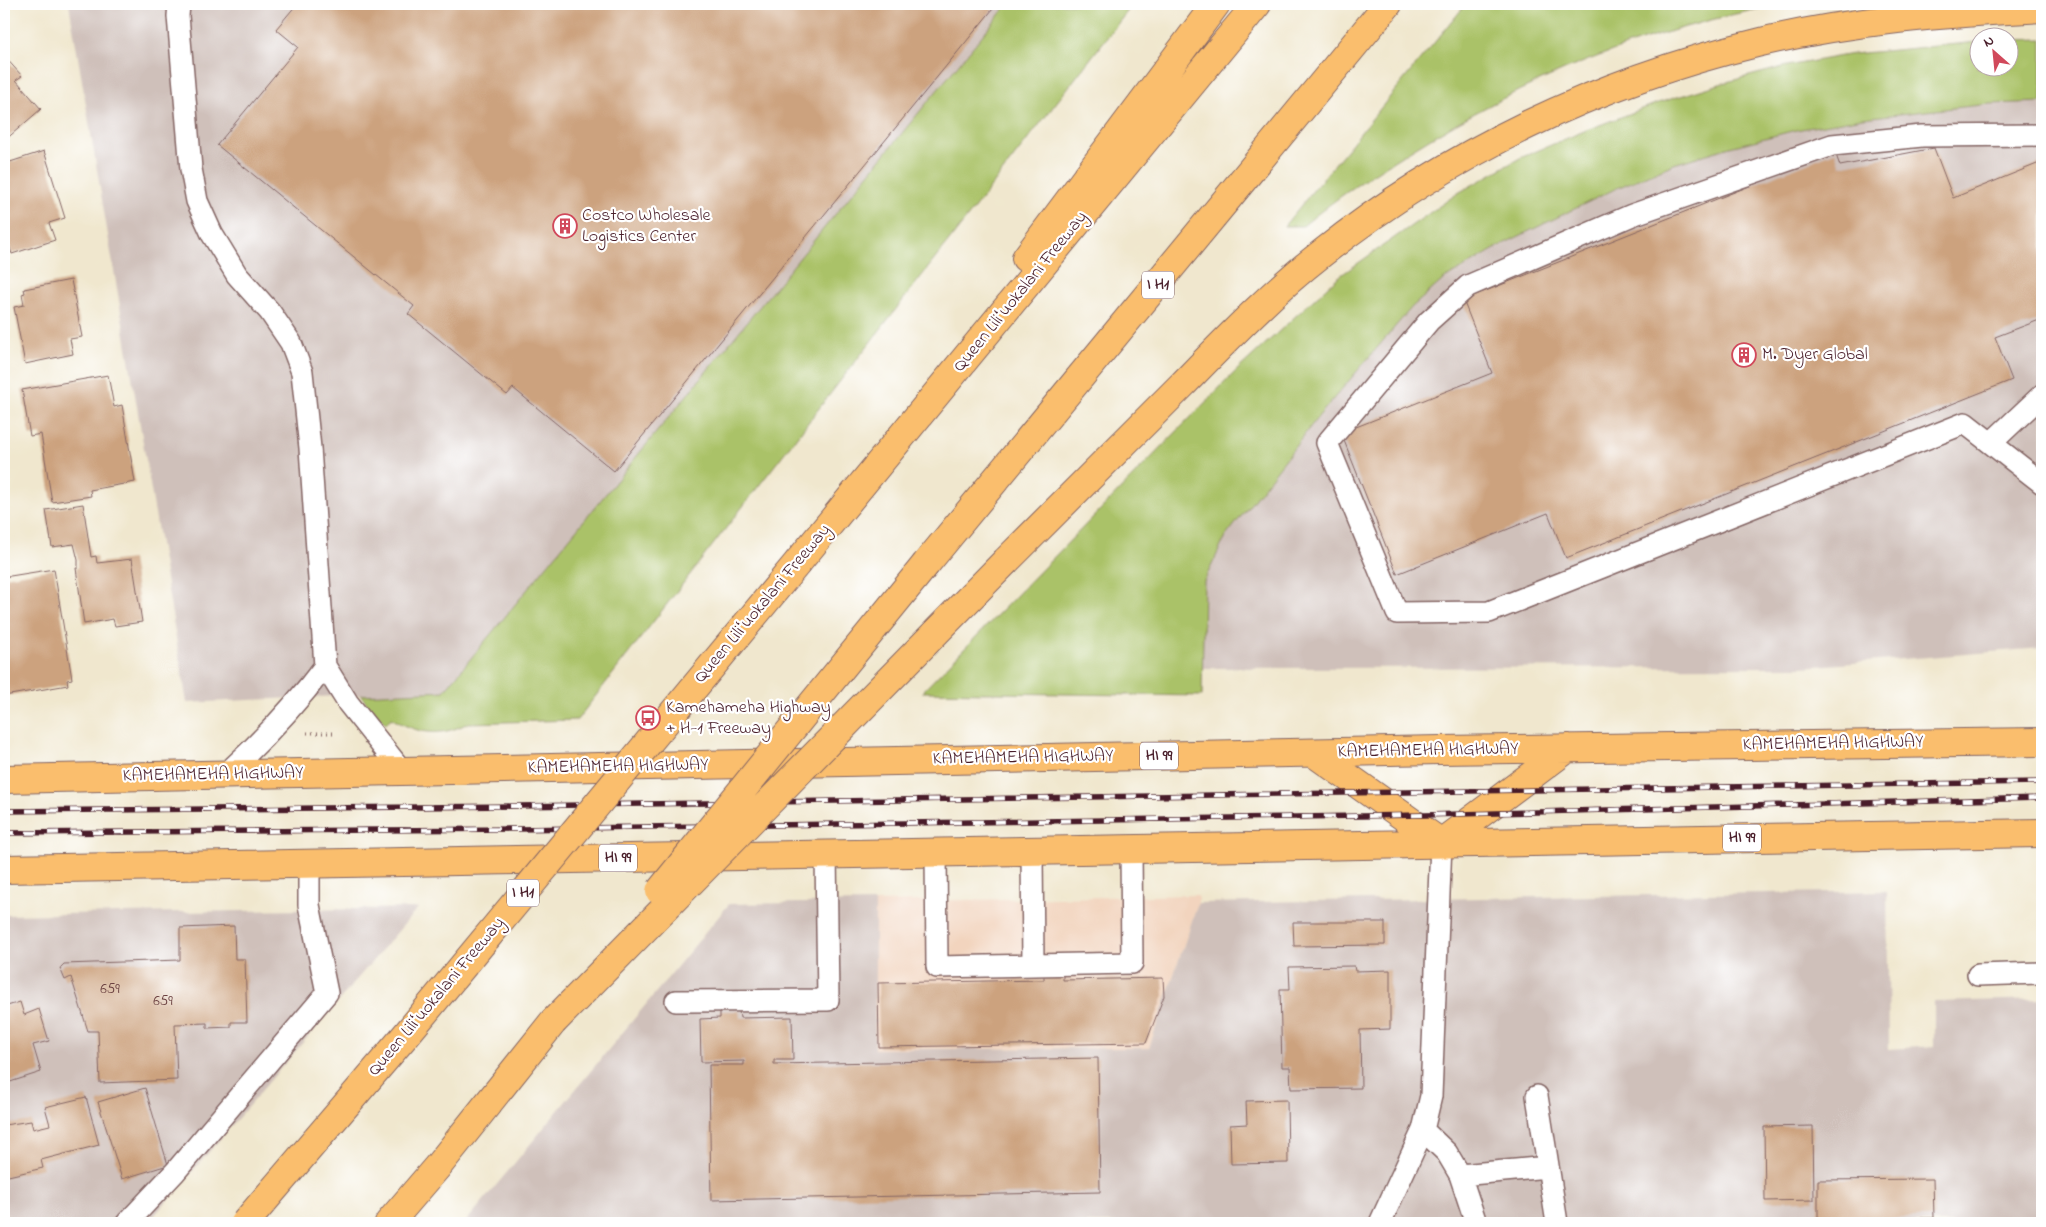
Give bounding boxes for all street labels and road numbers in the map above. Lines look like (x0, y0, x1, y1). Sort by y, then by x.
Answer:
street label: Queen Liliʻuokalani Freeway (948, 206, 1094, 378)
road number: I H1 (1142, 272, 1174, 298)
street label: Queen Liliʻuokalani Freeway (688, 519, 838, 689)
street label: KAMEHAMEHA HIGHWAY (1742, 729, 1924, 759)
street label: KAMEHAMEHA HIGHWAY (1337, 736, 1519, 766)
road number: HI 99 (1140, 742, 1178, 769)
street label: KAMEHAMEHA HIGHWAY (932, 743, 1114, 773)
street label: KAMEHAMEHA HIGHWAY (527, 752, 709, 782)
street label: KAMEHAMEHA HIGHWAY (122, 760, 304, 790)
road number: HI 99 (1723, 824, 1761, 851)
road number: HI 99 (599, 844, 637, 871)
road number: I H1 (507, 880, 539, 906)
street label: Queen Liliʻuokalani Freeway (362, 912, 512, 1082)

